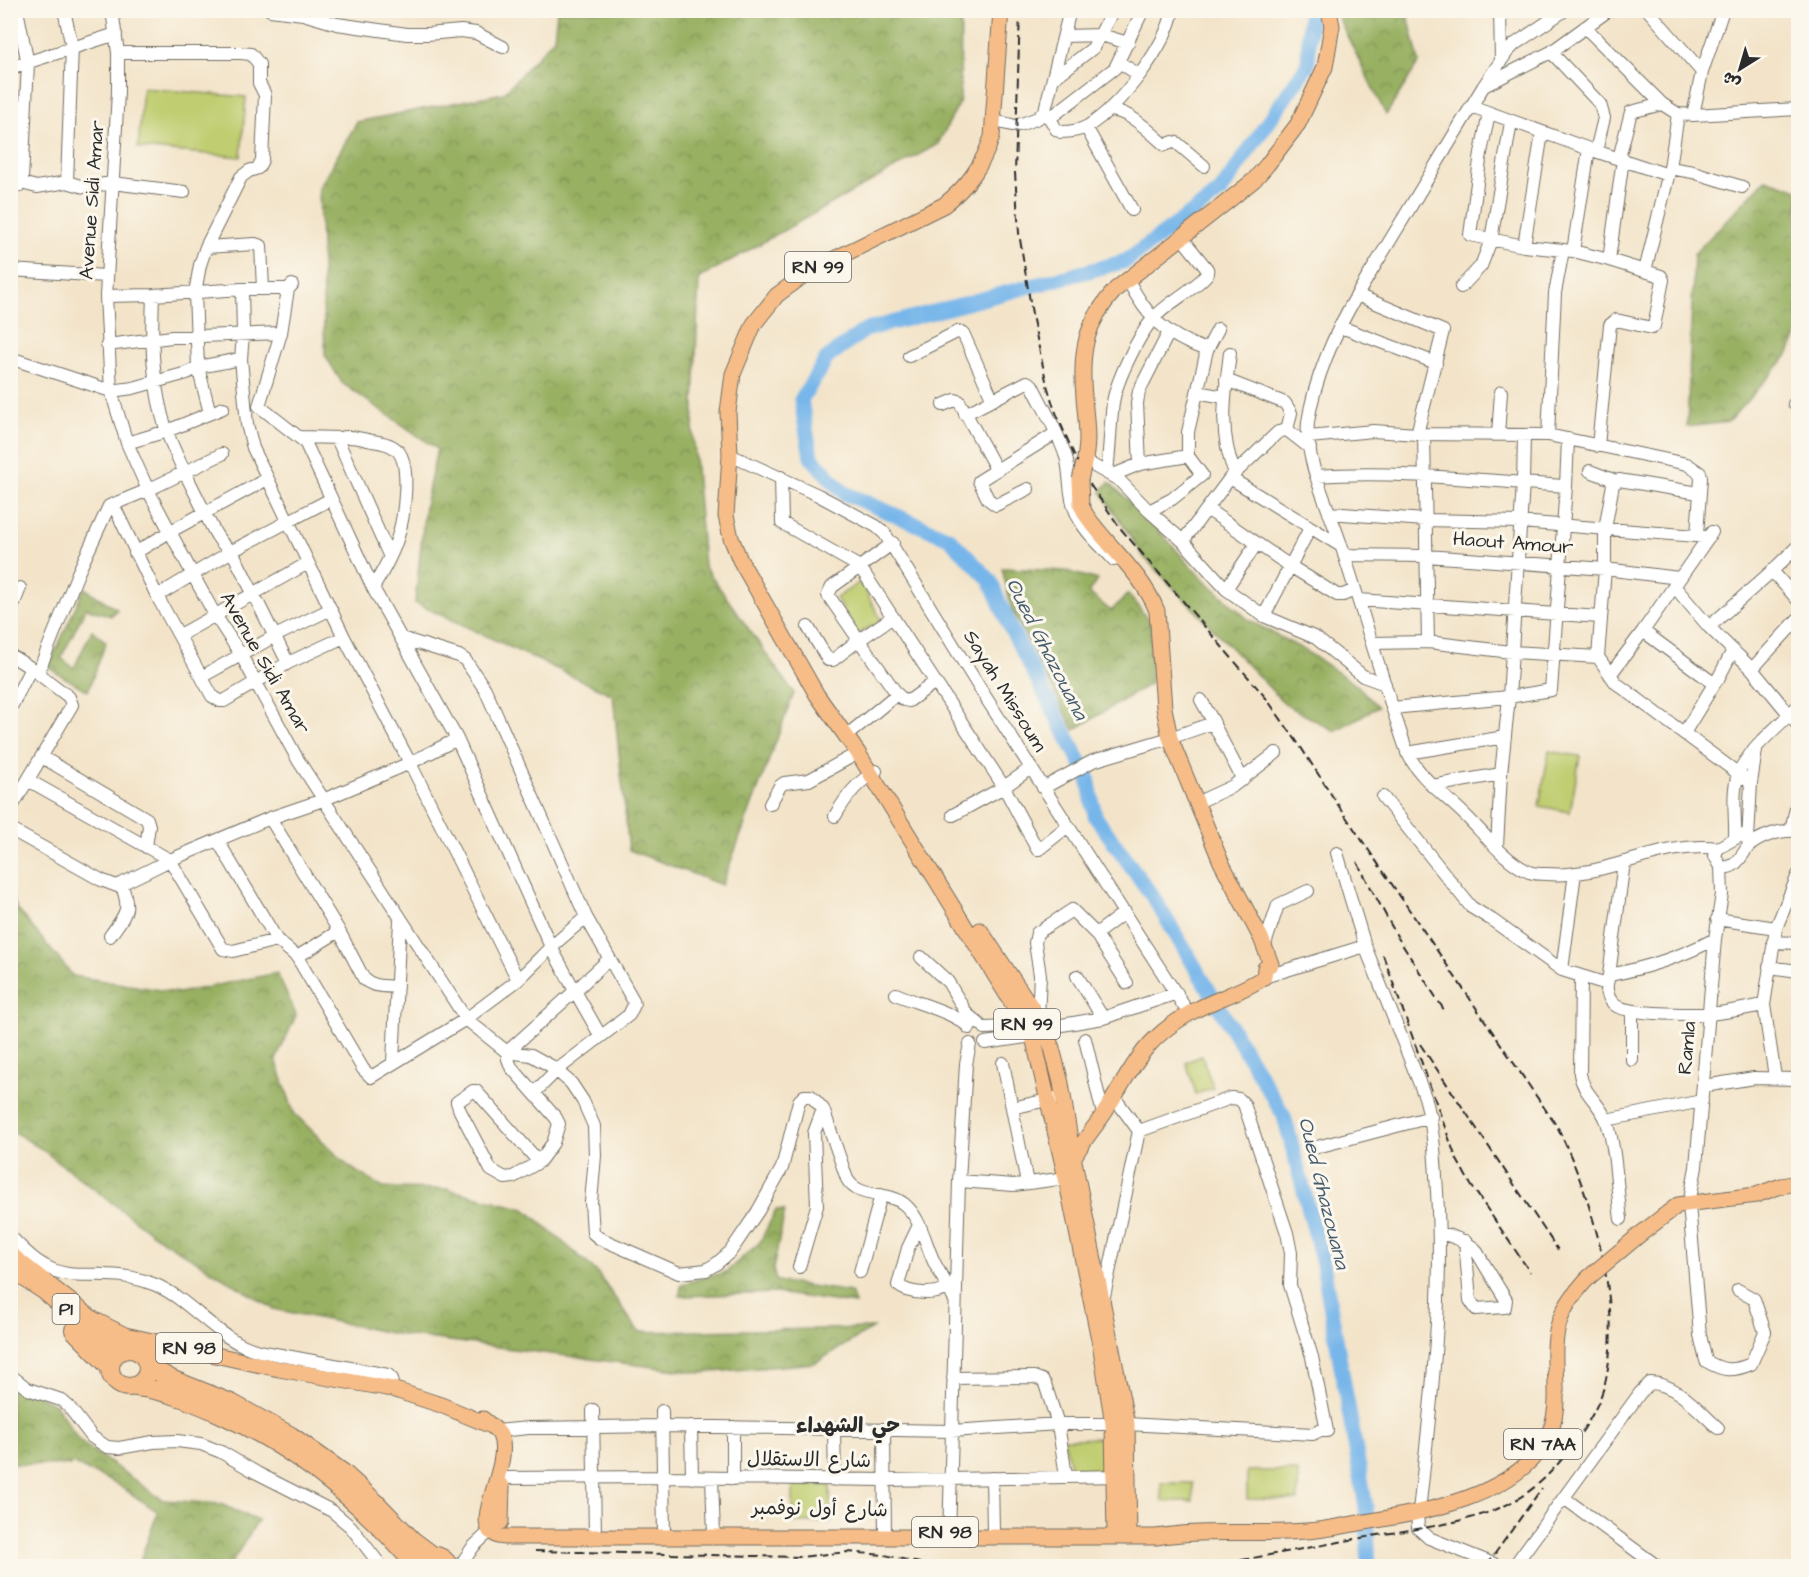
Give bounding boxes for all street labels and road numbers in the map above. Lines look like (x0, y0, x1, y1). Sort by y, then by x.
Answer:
street label: Avenue Sidi Amar (72, 119, 112, 281)
road number: RN 99 (785, 252, 851, 282)
street label: Haout Amour (1452, 525, 1574, 561)
street label: Avenue Sidi Amar (213, 587, 317, 739)
street label: Sayah Missoum (956, 625, 1054, 758)
road number: RN 99 (994, 1009, 1060, 1039)
street label: Ramla (1671, 1020, 1703, 1076)
road number: P1 (52, 1294, 80, 1324)
road number: RN 98 (156, 1333, 222, 1363)
road number: RN 7AA (1504, 1429, 1582, 1459)
street label: شارع الاستقلال (747, 1445, 871, 1475)
street label: شارع أول نوفمبر (750, 1494, 888, 1524)
road number: RN 98 (912, 1517, 978, 1547)

